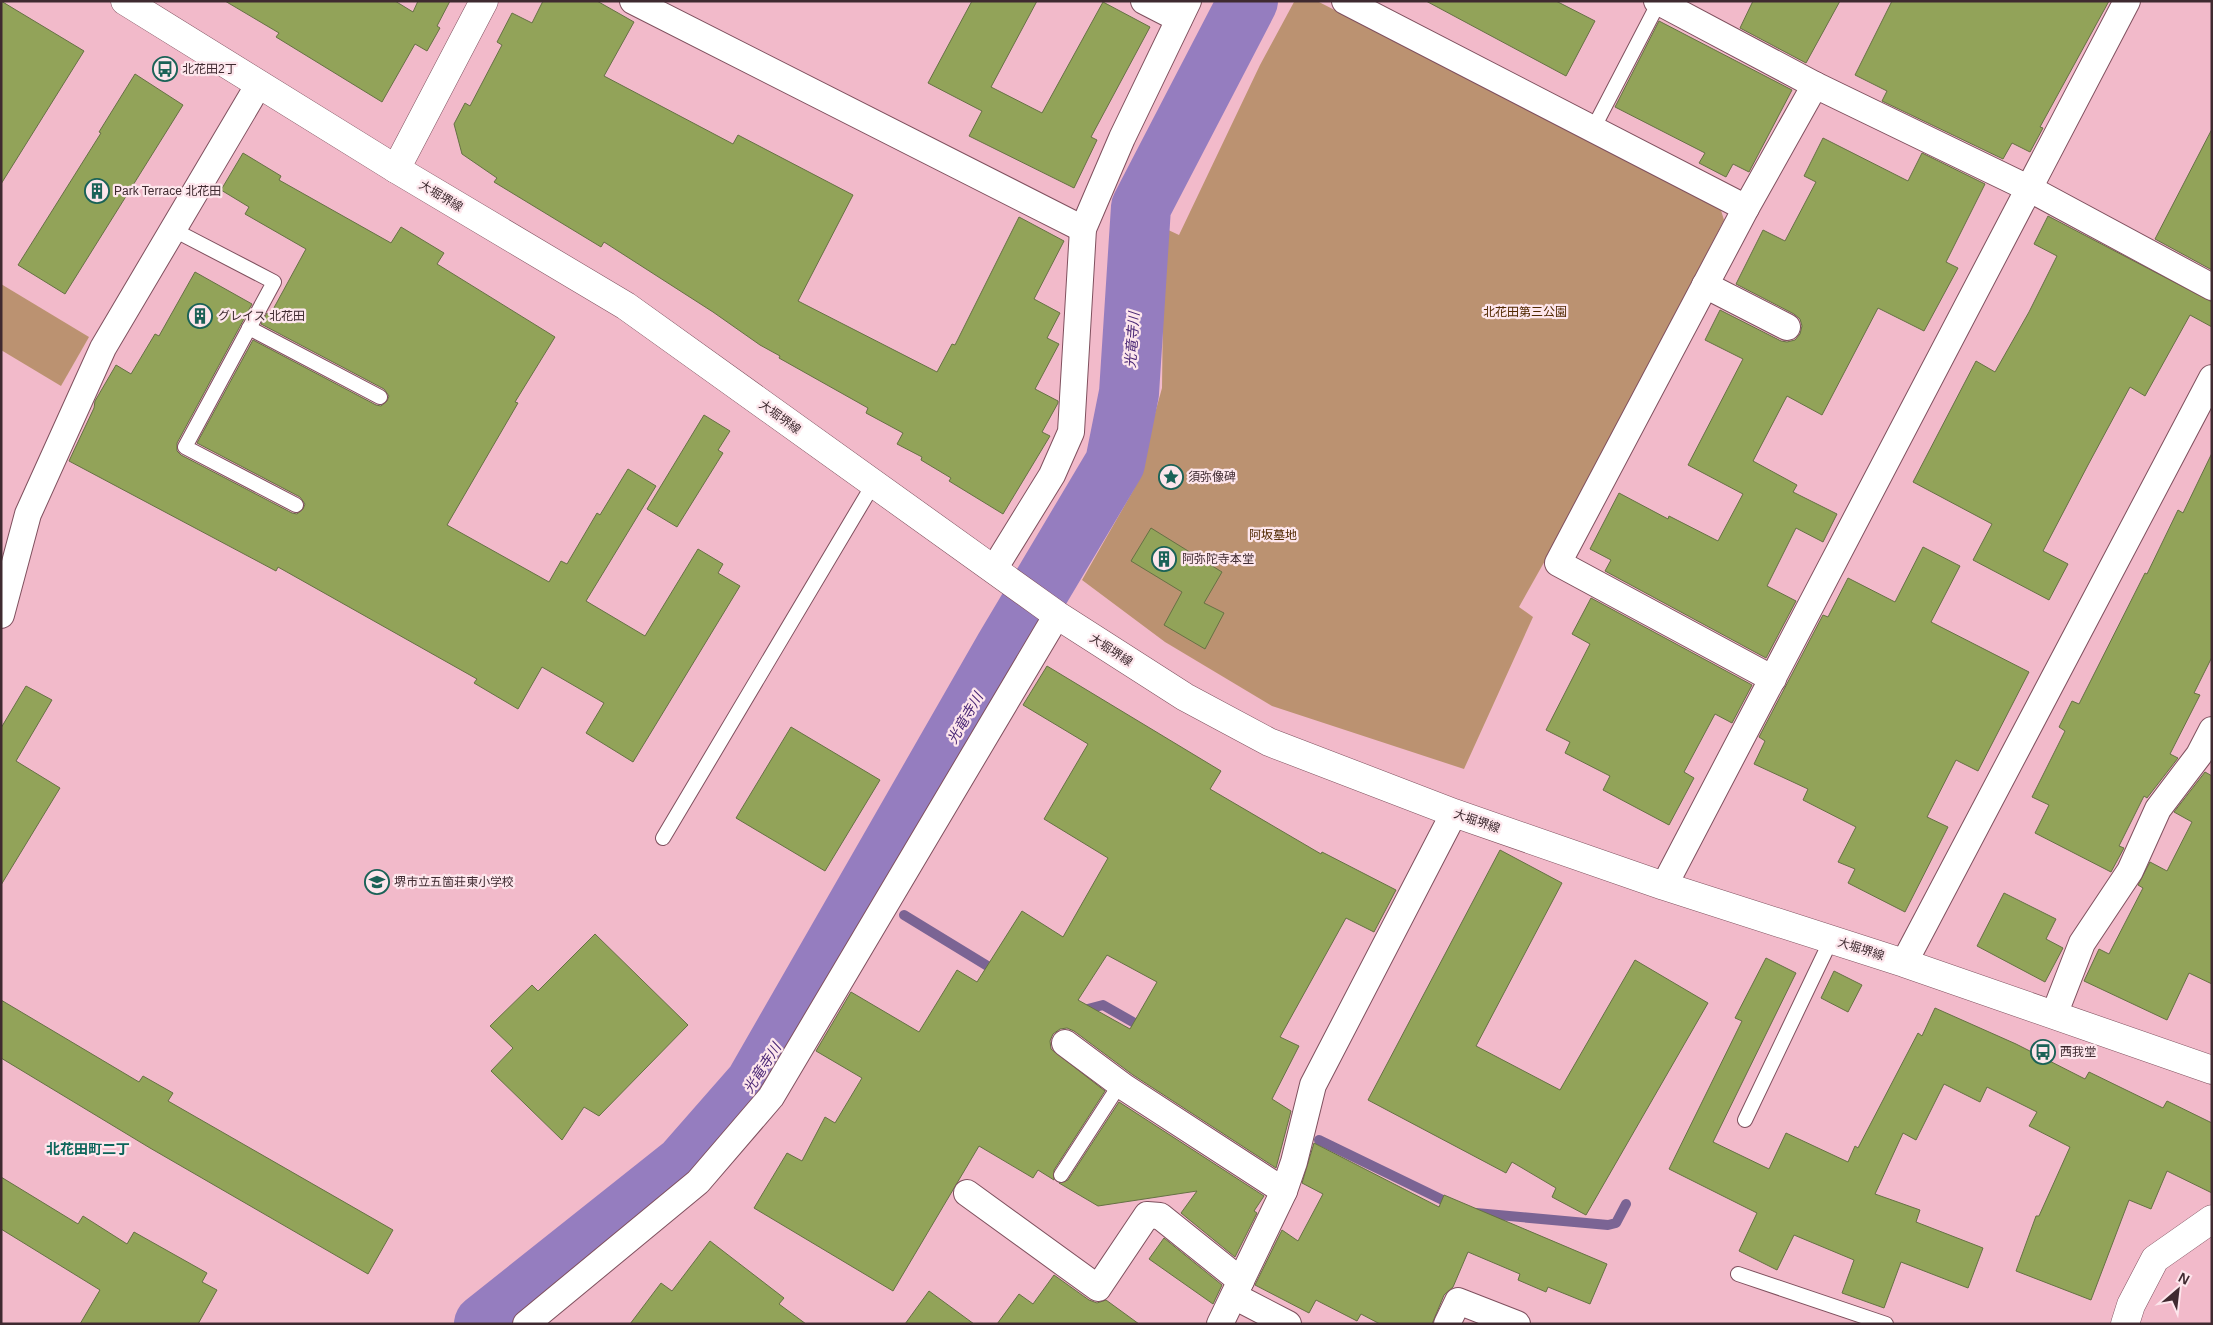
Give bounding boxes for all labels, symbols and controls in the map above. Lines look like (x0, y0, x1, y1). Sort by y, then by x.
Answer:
bus stop icon: 北花田2丁 (152, 56, 178, 82)
place label: 北花田2丁 (182, 62, 237, 76)
building icon: Park Terrace 北花田 (84, 178, 110, 204)
street label: 大堀堺線 (417, 178, 465, 214)
place label: Park Terrace 北花田 (114, 184, 221, 198)
building icon: グレイス 北花田 (187, 303, 213, 329)
park label: 北花田第三公園 (1483, 305, 1567, 319)
place label: グレイス 北花田 (218, 309, 305, 323)
water label: 光竜寺川 (1122, 310, 1142, 368)
street label: 大堀堺線 (756, 397, 804, 437)
place icon: 須弥像碑 (1158, 464, 1184, 490)
place label: 須弥像碑 (1188, 470, 1236, 484)
park label: 阿坂墓地 (1249, 528, 1297, 542)
building icon: 阿弥陀寺本堂 (1151, 546, 1177, 572)
place label: 阿弥陀寺本堂 (1182, 552, 1254, 566)
street label: 大堀堺線 (1087, 631, 1135, 669)
water label: 光竜寺川 (944, 688, 987, 746)
street label: 大堀堺線 (1452, 807, 1502, 835)
school or university icon: 堺市立五箇荘東小学校 (364, 869, 390, 895)
place label: 堺市立五箇荘東小学校 (394, 875, 514, 889)
street label: 大堀堺線 (1836, 935, 1886, 963)
water label: 光竜寺川 (740, 1038, 785, 1096)
bus stop icon: 西我堂 (2030, 1039, 2056, 1065)
place label: 西我堂 (2060, 1045, 2096, 1059)
district label: 北花田町二丁 (46, 1141, 130, 1157)
north arrow (2153, 1265, 2203, 1315)
text: N (2176, 1269, 2192, 1288)

